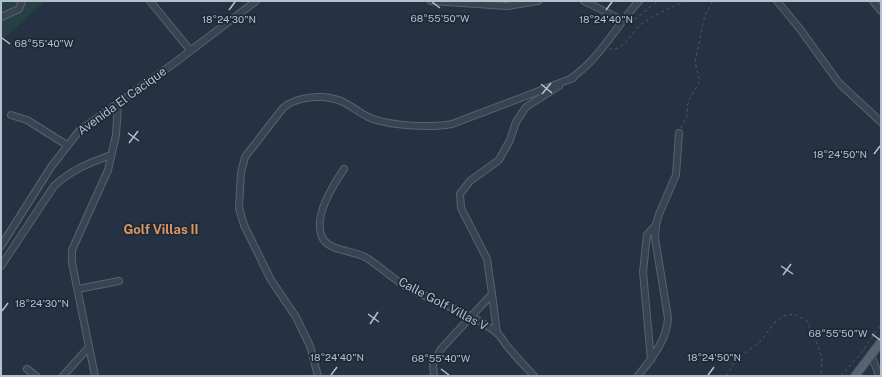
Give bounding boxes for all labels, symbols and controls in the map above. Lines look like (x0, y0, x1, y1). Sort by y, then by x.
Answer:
text: 68°55'50"W (411, 12, 470, 24)
text: 18°24'30"N (202, 13, 256, 25)
text: 18°24'40"N (579, 13, 633, 25)
text: 68°55'40"W (15, 37, 74, 49)
street label: Avenida El Cacique (75, 64, 169, 138)
text: 18°24'50"N (813, 148, 867, 160)
district label: Golf Villas II (123, 222, 199, 237)
street label: Calle Golf Villas V (396, 275, 490, 333)
text: 18°24'30"N (15, 297, 69, 309)
text: 68°55'50"W (809, 327, 868, 339)
text: 18°24'40"N (310, 351, 364, 363)
text: 18°24'50"N (687, 351, 741, 363)
text: 68°55'40"W (412, 352, 471, 364)

